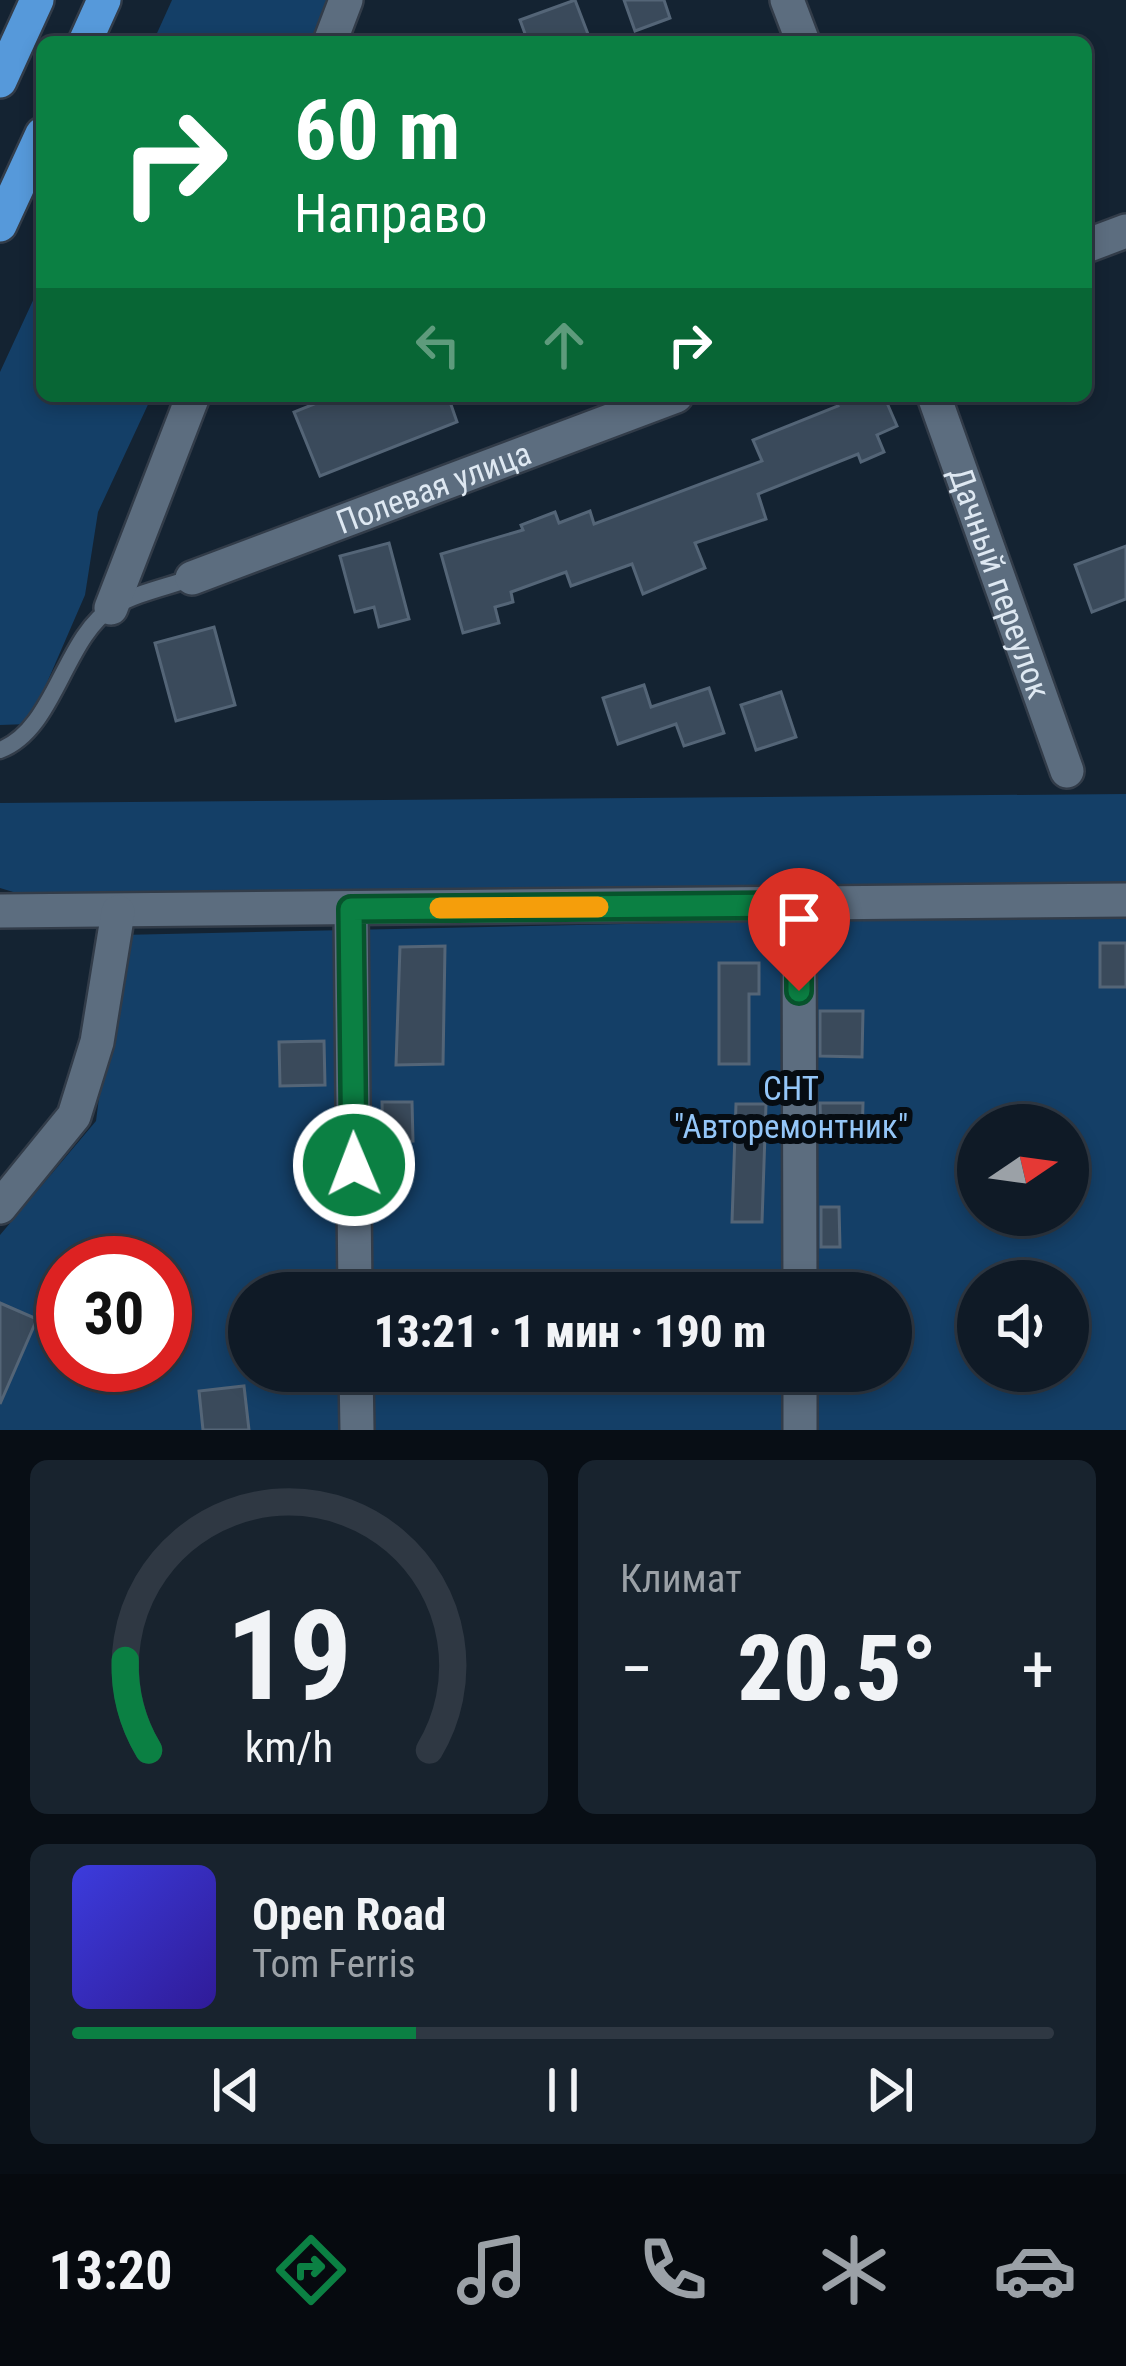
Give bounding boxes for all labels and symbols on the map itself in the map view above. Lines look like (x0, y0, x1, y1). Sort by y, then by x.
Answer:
street label: Полевая улица (331, 433, 536, 542)
street label: Дачный переулок (941, 462, 1059, 704)
pin (748, 868, 850, 991)
park label: СНТ "Авторемонтник" (674, 1069, 908, 1146)
position arrow (291, 1102, 417, 1228)
north arrow (957, 1104, 1089, 1236)
speed limit sign: 30 (36, 1236, 192, 1392)

